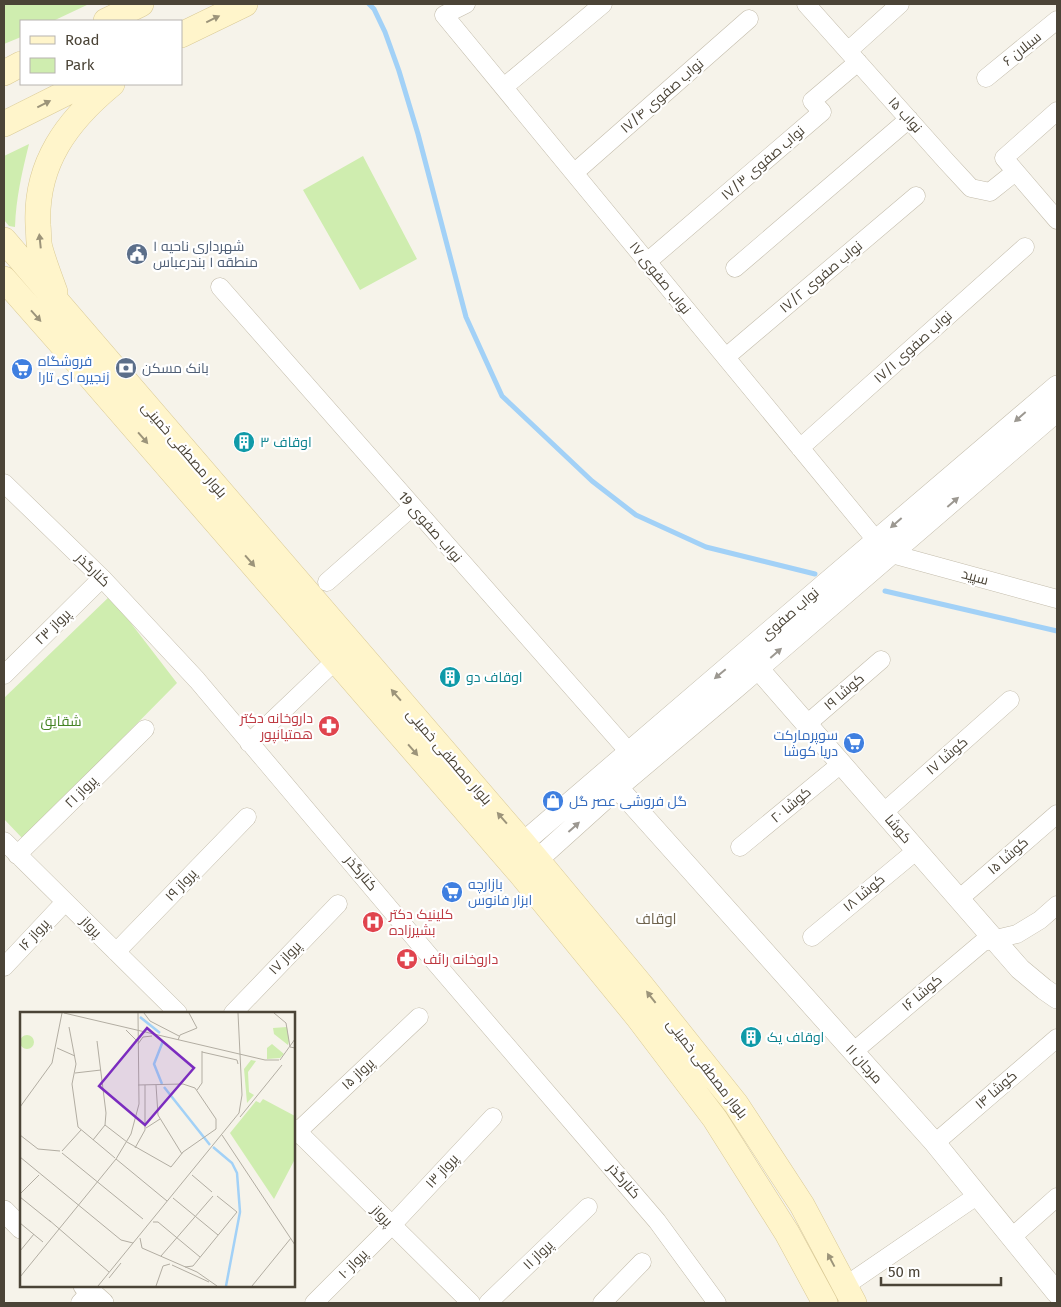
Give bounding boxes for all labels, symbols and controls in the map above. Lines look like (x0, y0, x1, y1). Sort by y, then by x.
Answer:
one-way arrow (206, 15, 220, 23)
legend (20, 20, 182, 85)
street label: سبلان ۶ (999, 28, 1045, 70)
text: Road (65, 31, 100, 49)
street label: نواب صفوی ۱۷/۴ (617, 55, 707, 137)
text: Park (65, 56, 95, 74)
street label: نواب ۱۵ (885, 94, 925, 136)
one-way arrow (37, 100, 51, 108)
street label: نواب صفوی ۱۷/۳ (718, 122, 808, 204)
one-way arrow (35, 233, 43, 249)
street label: نواب صفوی ۱۷/۲ (776, 237, 866, 317)
place label: شهرداری ناحیه ۱ منطقه ۱ بندرعباس (153, 238, 258, 271)
street label: نواب صفوی ۱۷ (626, 238, 694, 318)
public building icon: شهرداری ناحیه ۱ منطقه ۱ بندرعباس (125, 242, 149, 266)
street label: نواب صفوی ۱۷/۱ (870, 307, 956, 387)
one-way arrow (30, 309, 42, 321)
place label: فروشگاه زنجیره ای تارا (38, 353, 109, 386)
bank icon: بانک مسکن (114, 356, 138, 380)
supermarket icon: فروشگاه زنجیره ای تارا (10, 357, 34, 381)
place label: بانک مسکن (142, 360, 209, 377)
street label: بلوار مصطفی خمینی (138, 399, 230, 501)
one-way arrow (1014, 412, 1027, 423)
building icon: اوقاف ۳ (232, 430, 256, 454)
one-way arrow (137, 432, 148, 444)
place label: اوقاف ۳ (260, 434, 312, 451)
street label: نواب صفوی 19 (395, 488, 465, 566)
one-way arrow (947, 497, 959, 508)
one-way arrow (891, 517, 903, 529)
street label: کنارگذر (72, 549, 114, 591)
one-way arrow (244, 554, 255, 567)
street label: سپید (959, 565, 990, 590)
street label: نواب صفوی (757, 584, 823, 644)
street label: پرواز ۲۳ (32, 605, 75, 649)
one-way arrow (770, 647, 782, 659)
building icon: اوقاف دو (438, 665, 462, 689)
place label: اوقاف دو (466, 669, 523, 686)
one-way arrow (714, 669, 727, 680)
street label: کوشا ۱۹ (820, 670, 868, 714)
one-way arrow (390, 689, 401, 702)
street label: بلوار مصطفی خمینی (403, 706, 495, 808)
place label: داروخانه دکتر همتیانپور (239, 710, 313, 744)
park label: شقایق (41, 713, 81, 730)
pharmacy icon: داروخانه دکتر همتیانپور (317, 714, 341, 738)
place label: سوپرمارکت دریا کوشا (773, 727, 838, 760)
supermarket icon: سوپرمارکت دریا کوشا (842, 731, 866, 755)
street label: کوشا ۱۷ (923, 733, 971, 779)
one-way arrow (407, 744, 418, 756)
street label: پرواز ۲۱ (61, 772, 101, 812)
street label: کوشا ۲۰ (767, 783, 815, 827)
shop icon: گل فروشی عصر گل (541, 789, 565, 813)
place label: گل فروشی عصر گل (569, 793, 687, 810)
street label: کوشا (881, 811, 915, 847)
one-way arrow (496, 813, 508, 825)
one-way arrow (567, 822, 580, 833)
street label: کوشا ۱۵ (984, 834, 1032, 878)
street label: کنارگذر (341, 851, 381, 894)
street label: پرواز ۱۹ (162, 865, 201, 905)
street label: کوشا ۱۸ (840, 871, 888, 915)
place label: بازارچه ابزار فانوس (468, 876, 532, 909)
supermarket icon: بازارچه ابزار فانوس (440, 880, 464, 904)
place label: کلینیک دکتر بشیرزاده (388, 906, 453, 939)
hospital icon: کلینیک دکتر بشیرزاده (361, 910, 385, 934)
district label: اوقاف (635, 910, 677, 928)
street label: پرواز (75, 912, 105, 942)
street label: پرواز ۱۶ (15, 915, 54, 955)
street label: پرواز ۱۷ (265, 938, 306, 979)
pharmacy icon: داروخانه رائف (395, 947, 419, 971)
place label: داروخانه رائف (423, 951, 498, 968)
street label: کوشا ۱۶ (898, 971, 946, 1015)
one-way arrow (645, 991, 656, 1004)
inset map (20, 1012, 295, 1287)
street label: بلوار مصطفی خمینی (663, 1016, 751, 1122)
building icon: اوقاف یک (739, 1025, 763, 1049)
place label: اوقاف یک (767, 1029, 824, 1046)
street label: مرجان ۱۱ (842, 1041, 886, 1087)
street label: پرواز ۱۵ (338, 1054, 379, 1094)
street label: کوشا ۱۴ (972, 1067, 1020, 1113)
street label: پرواز ۱۳ (422, 1150, 463, 1192)
street label: کنارگذر (603, 1159, 644, 1202)
street label: پرواز (366, 1201, 396, 1231)
street label: پرواز ۱۱ (519, 1236, 558, 1274)
street label: پرواز ۱۰ (335, 1246, 372, 1283)
one-way arrow (827, 1253, 835, 1268)
scale bar (881, 1254, 1001, 1286)
text: 50 m (888, 1263, 921, 1281)

